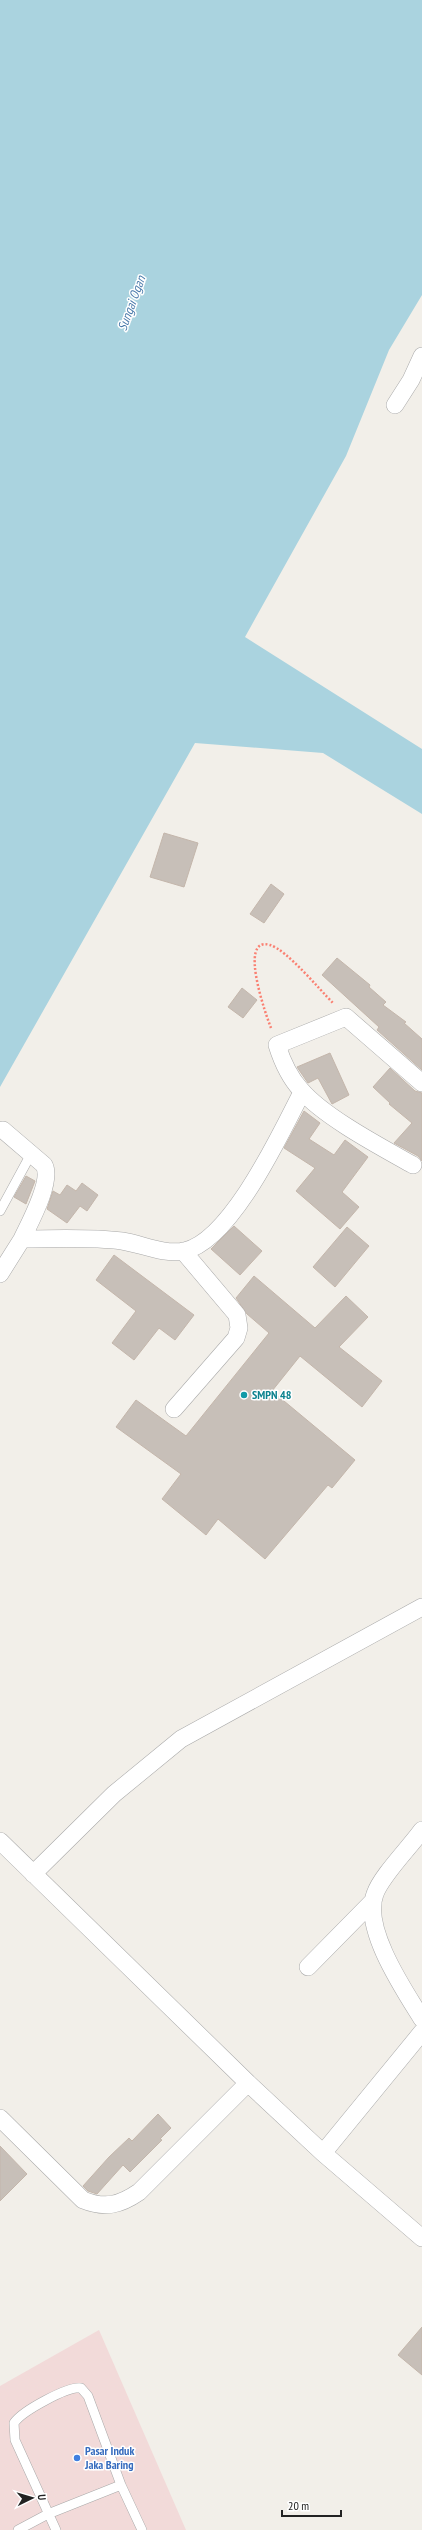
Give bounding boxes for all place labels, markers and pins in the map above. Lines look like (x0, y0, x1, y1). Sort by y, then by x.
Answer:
place label: SMPN 48 (252, 1387, 292, 1402)
marker: SMPN 48 (239, 1390, 249, 1400)
place label: Pasar Induk Jaka Baring (84, 2443, 134, 2472)
marker: Pasar Induk Jaka Baring (72, 2453, 82, 2463)

